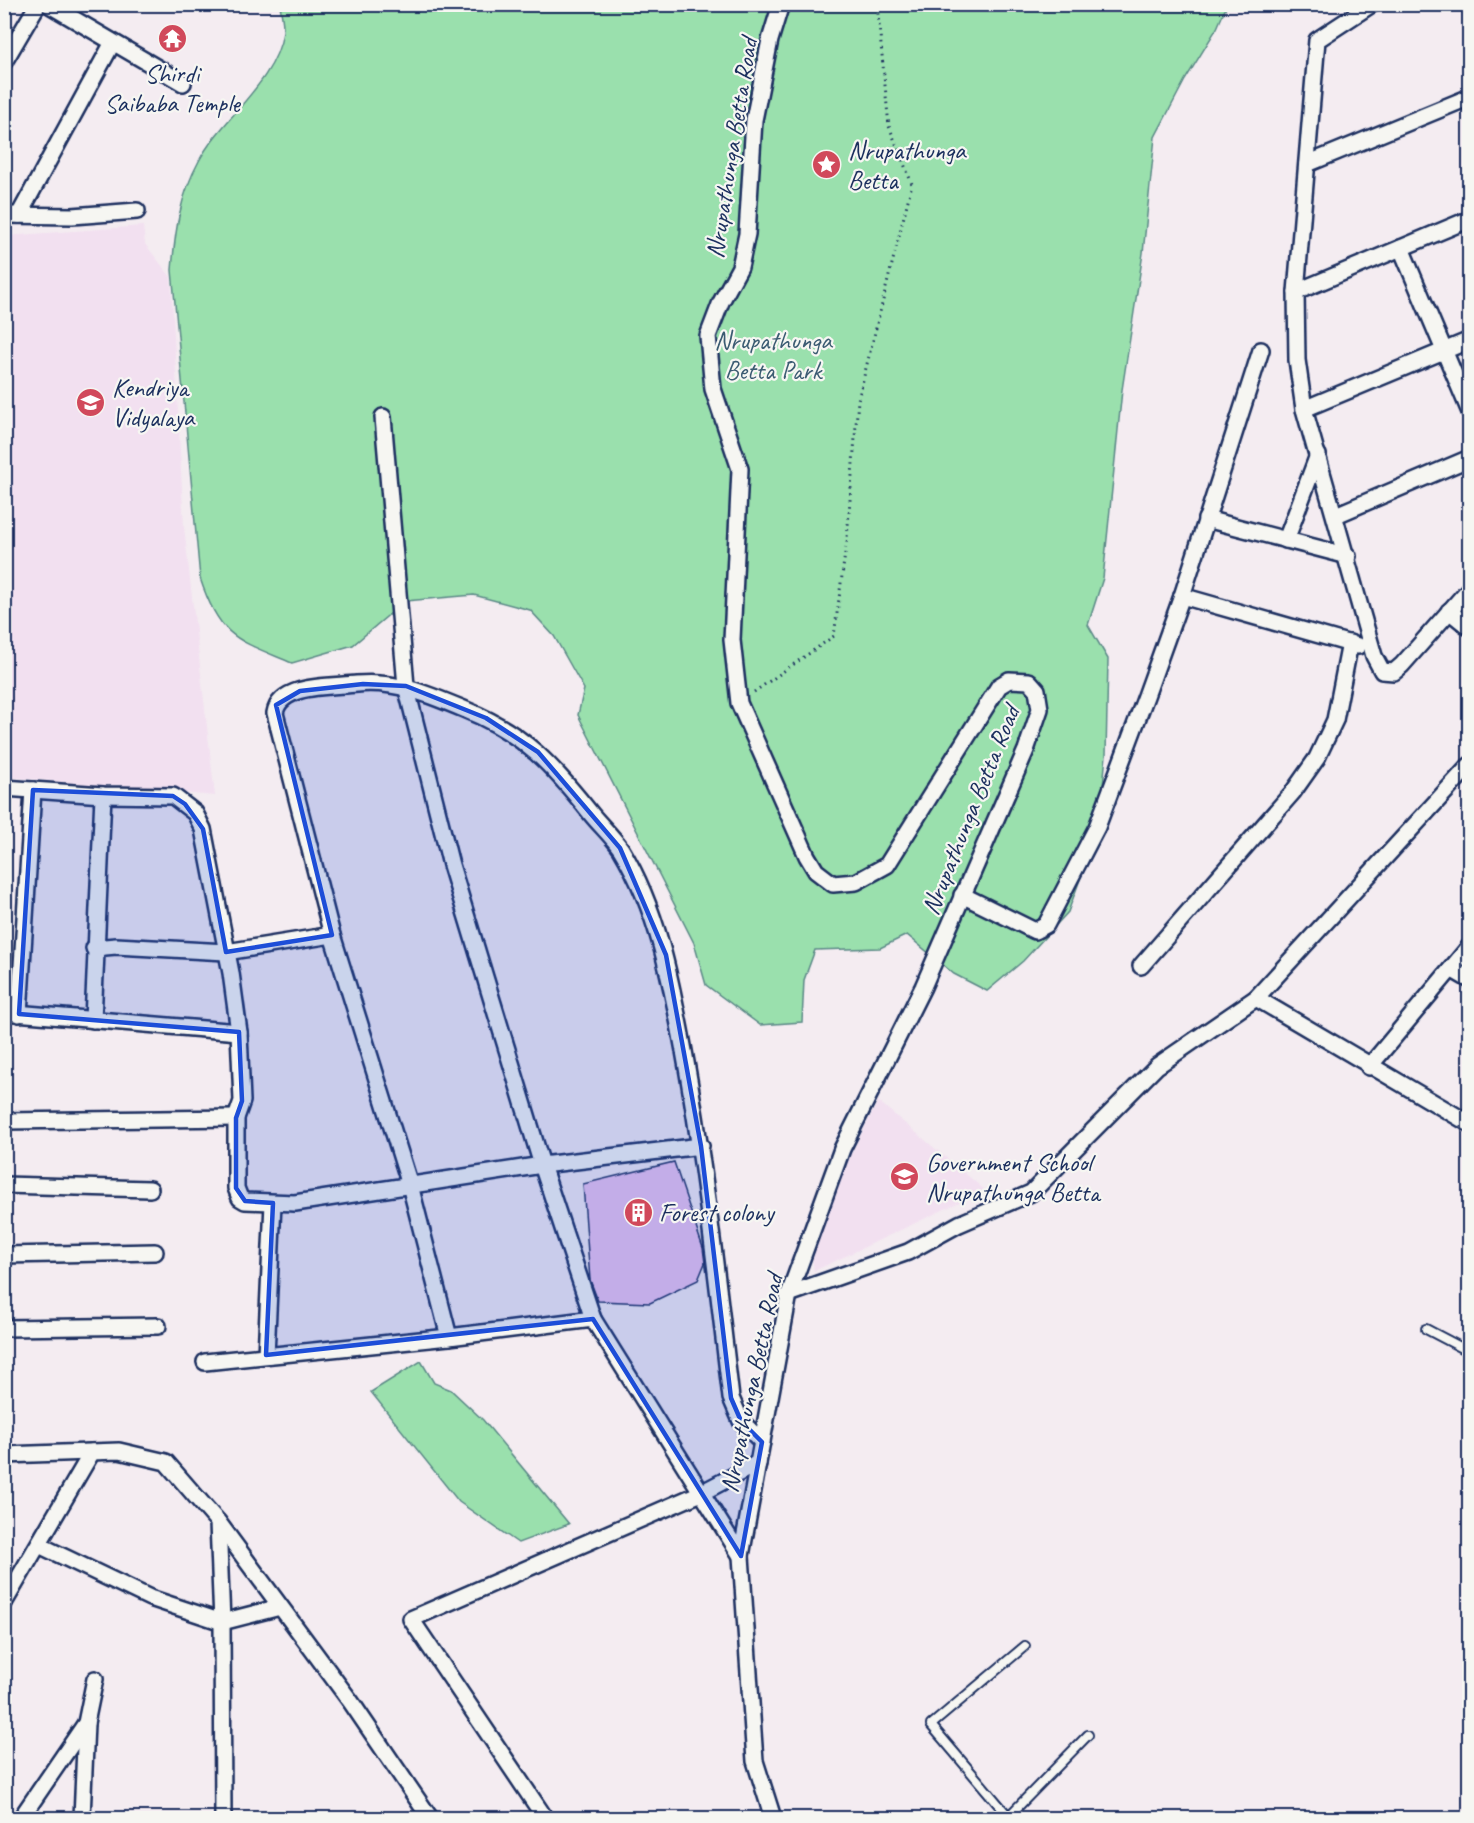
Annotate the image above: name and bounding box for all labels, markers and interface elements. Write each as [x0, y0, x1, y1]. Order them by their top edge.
temple icon: Shirdi Saibaba Temple [156, 23, 188, 55]
street label: Nrupathunga Betta Road [698, 32, 766, 261]
place label: Shirdi Saibaba Temple [104, 57, 241, 120]
place label: Nrupathunga Betta [848, 134, 967, 197]
place icon: Nrupathunga Betta [811, 149, 843, 181]
park label: Nrupathunga Betta Park [714, 324, 833, 387]
place label: Kendriya Vidyalaya [112, 371, 196, 434]
school or university icon: Kendriya Vidyalaya [75, 386, 107, 418]
street label: Nrupathunga Betta Road [913, 697, 1029, 920]
place label: Government School Nrupathunga Betta [926, 1146, 1102, 1209]
school or university icon: Government School Nrupathunga Betta [889, 1161, 921, 1193]
building icon: Forest colony [622, 1196, 654, 1228]
place label: Forest colony [659, 1196, 776, 1229]
street label: Nrupathunga Betta Road [712, 1267, 792, 1495]

